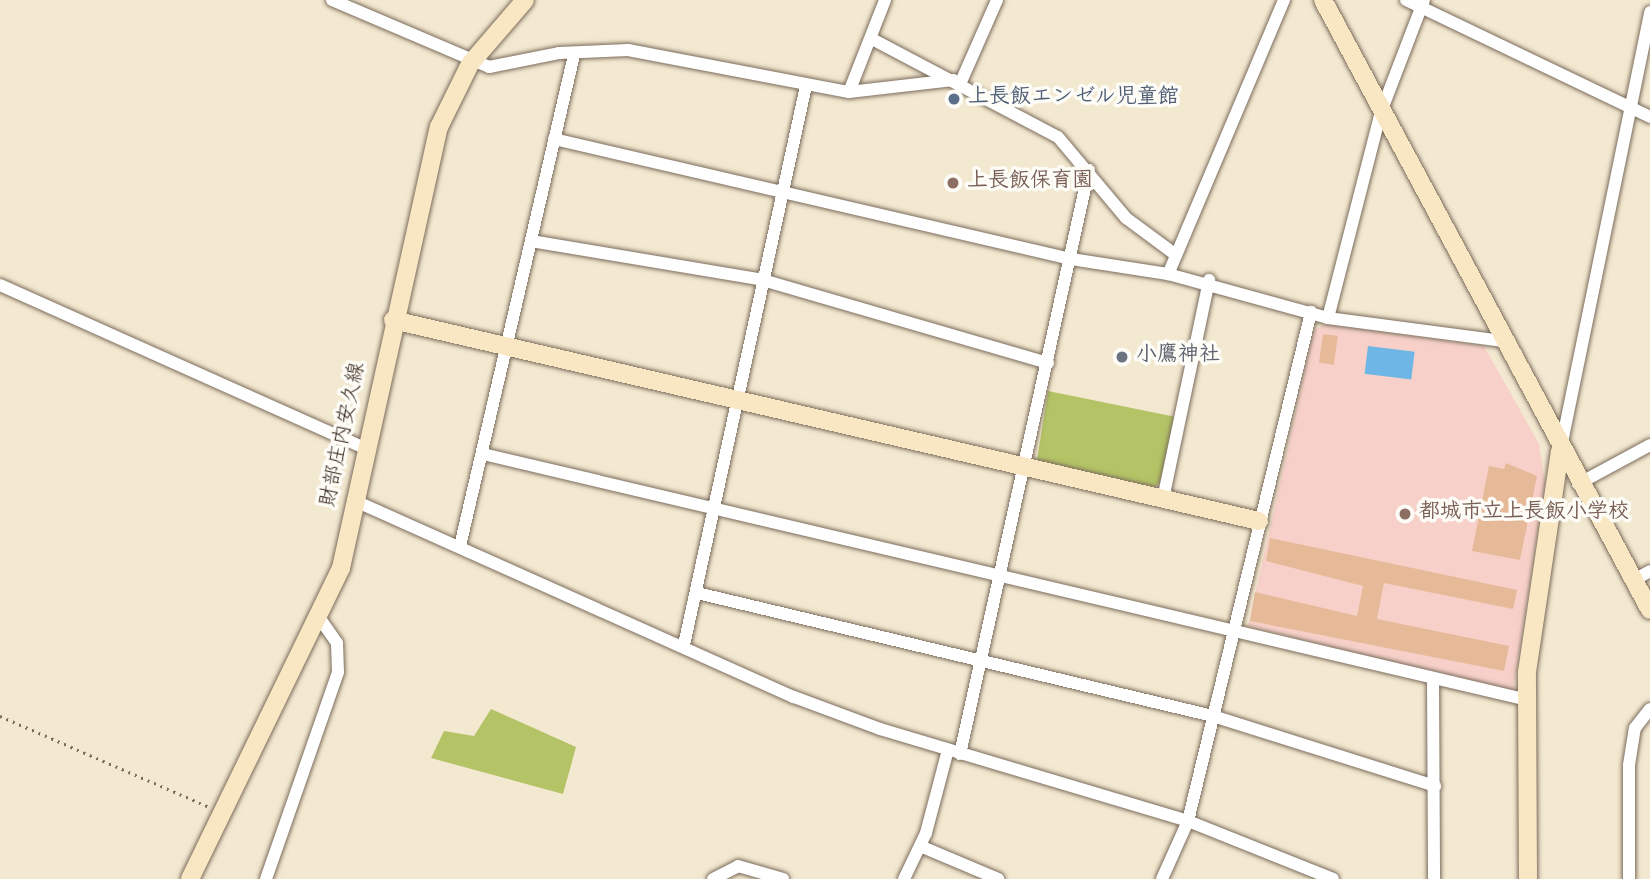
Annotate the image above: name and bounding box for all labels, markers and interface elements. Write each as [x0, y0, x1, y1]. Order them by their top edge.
place label: 上長飯エンゼル児童館 [968, 86, 1178, 112]
marker: 上長飯エンゼル児童館 [946, 91, 962, 107]
place label: 上長飯保育園 [967, 170, 1093, 196]
marker: 上長飯保育園 [945, 175, 961, 191]
place label: 小鷹神社 [1136, 344, 1220, 370]
marker: 小鷹神社 [1114, 349, 1130, 365]
street label: 財部庄内安久線 [317, 360, 373, 510]
place label: 都城市立上長飯小学校 [1419, 501, 1629, 527]
marker: 都城市立上長飯小学校 [1397, 506, 1413, 522]

